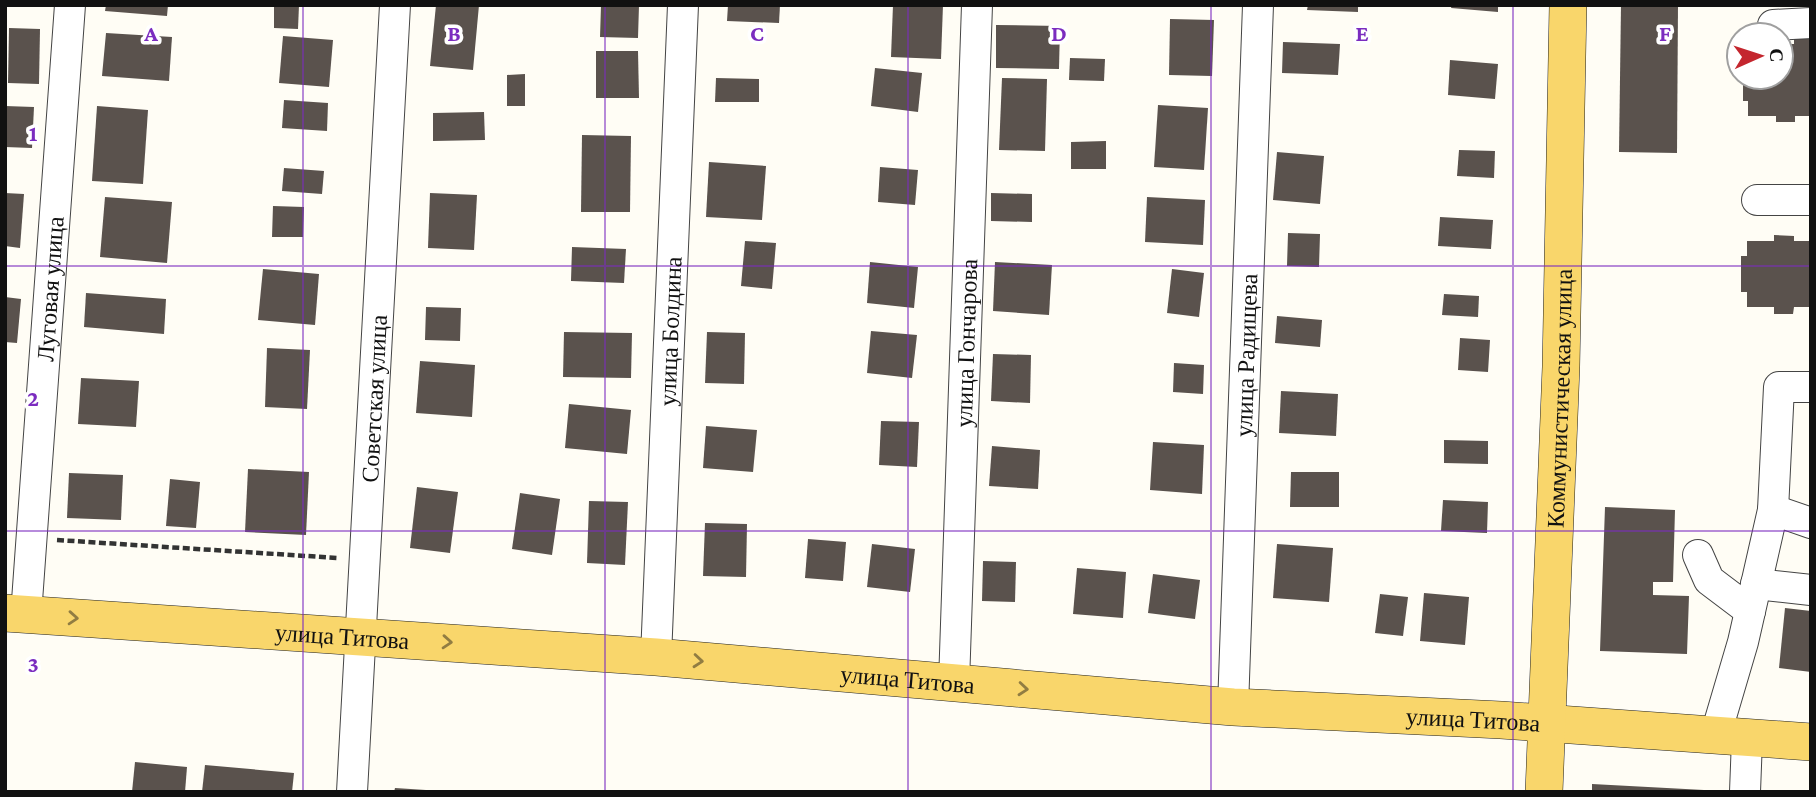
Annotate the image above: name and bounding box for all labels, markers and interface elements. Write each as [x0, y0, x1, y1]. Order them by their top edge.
text: A [143, 20, 158, 46]
text: B [447, 20, 461, 46]
text: C [750, 20, 764, 46]
text: D [1051, 20, 1067, 46]
text: E [1355, 20, 1369, 46]
text: F [1659, 20, 1671, 46]
north arrow [1725, 21, 1795, 91]
text: С [1766, 48, 1787, 63]
text: 1 [29, 120, 38, 146]
street label: Луговая улица [31, 215, 68, 362]
street label: улица Болдина [653, 256, 686, 407]
street label: улица Гончарова [949, 258, 982, 428]
street label: Коммунистическая улица [1541, 268, 1576, 528]
street label: улица Радищева [1229, 273, 1262, 437]
street label: Советская улица [355, 314, 392, 483]
text: 2 [27, 385, 39, 411]
one-way arrow [68, 610, 79, 625]
street label: улица Титова [274, 618, 411, 654]
one-way arrow [442, 635, 453, 650]
text: 3 [27, 651, 39, 677]
one-way arrow [693, 653, 704, 668]
street label: улица Титова [839, 660, 976, 698]
one-way arrow [1017, 681, 1028, 696]
street label: улица Титова [1405, 702, 1542, 736]

